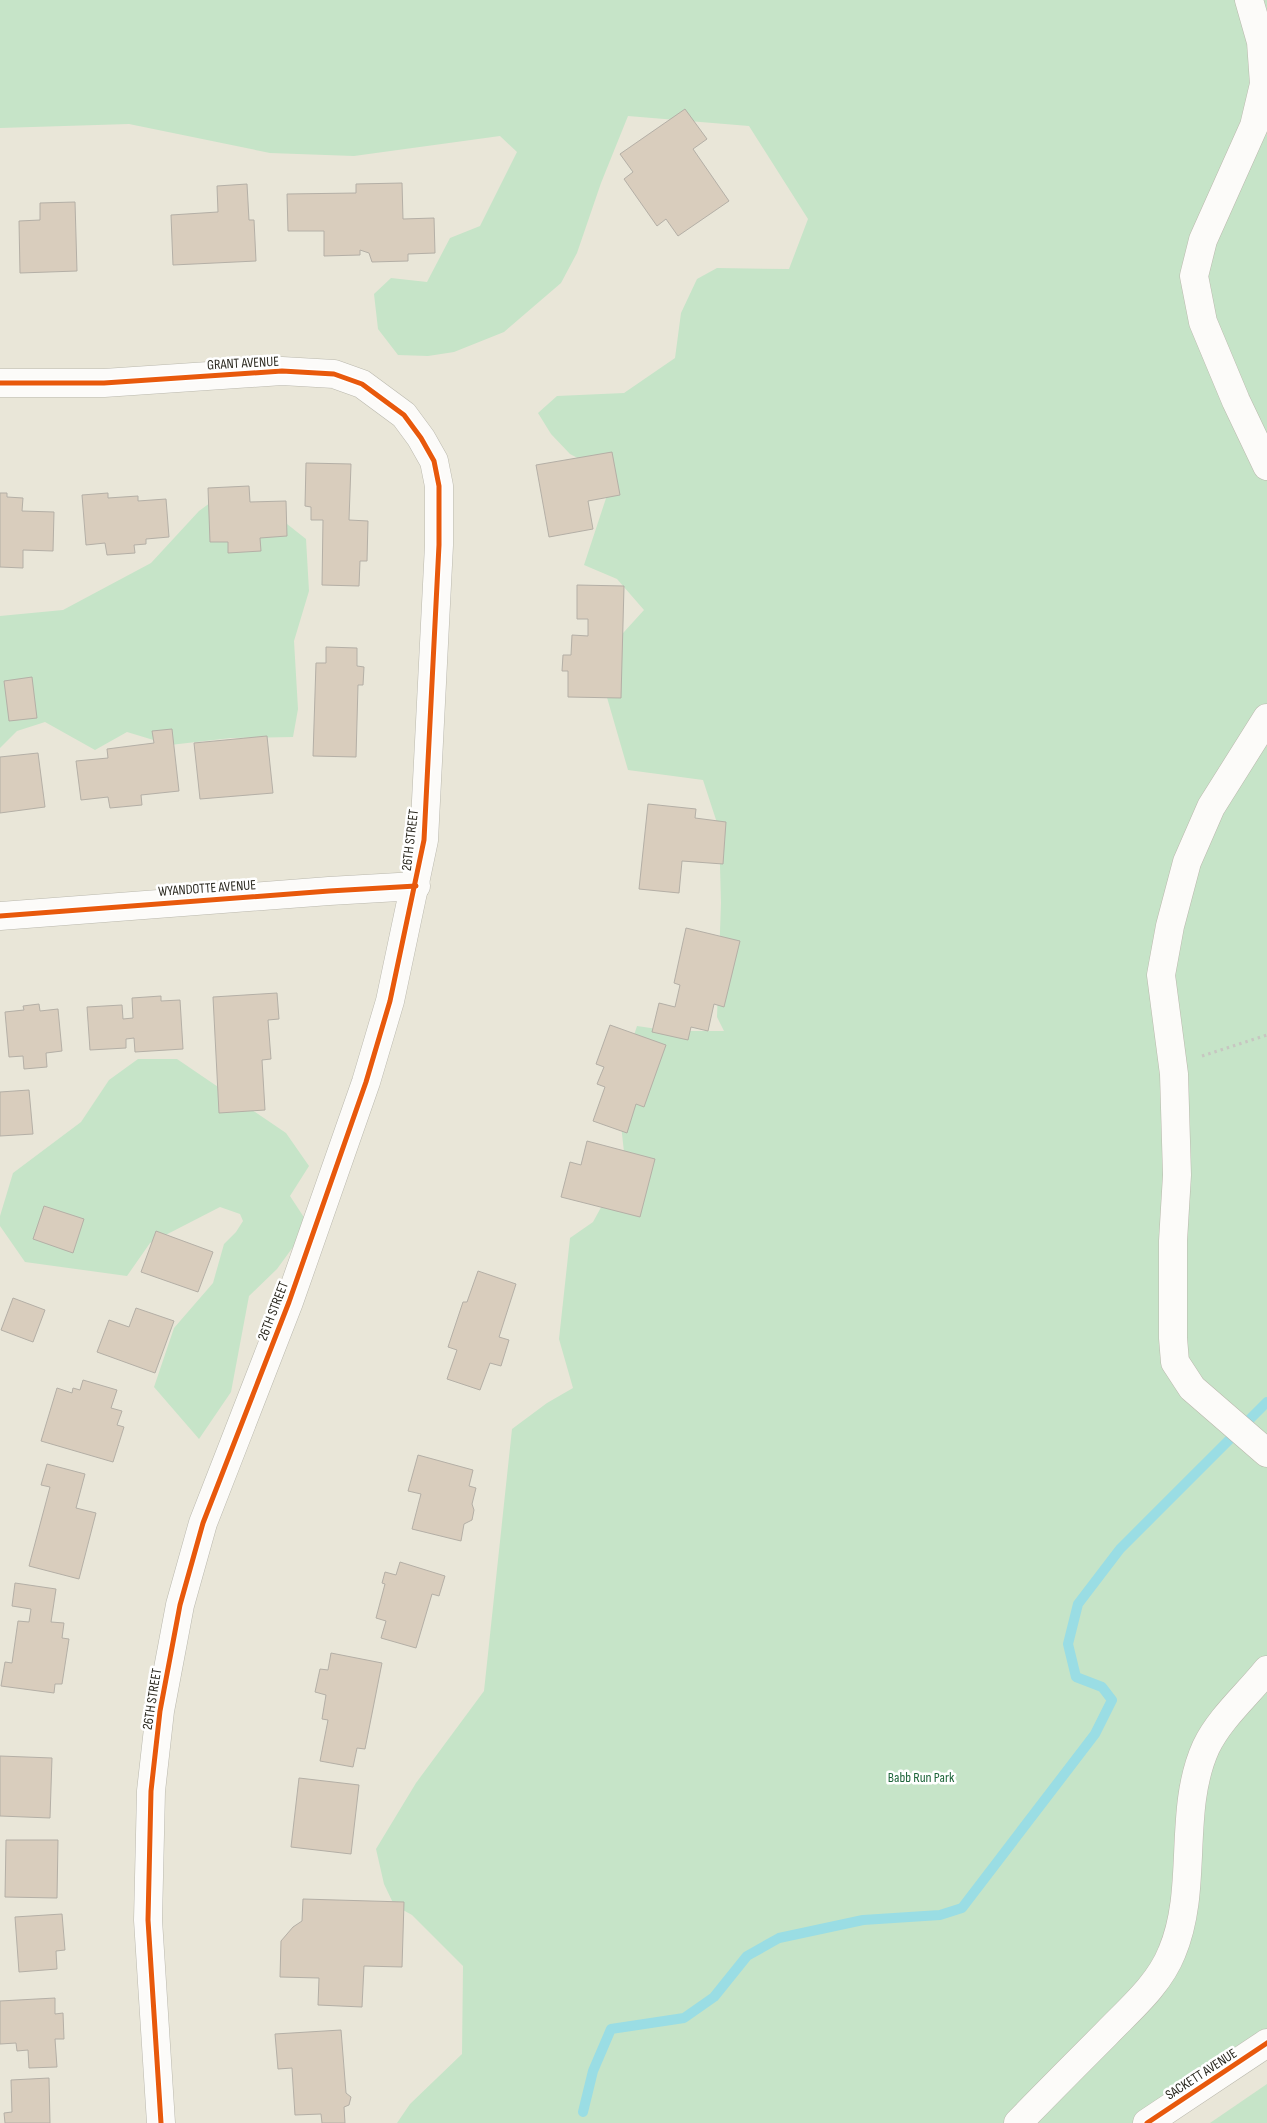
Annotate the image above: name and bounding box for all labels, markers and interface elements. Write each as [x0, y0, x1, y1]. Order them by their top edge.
street label: GRANT AVENUE [207, 353, 280, 373]
street label: 26TH STREET [398, 808, 422, 872]
street label: WYANDOTTE AVENUE [158, 876, 257, 900]
street label: 26TH STREET [254, 1279, 292, 1343]
street label: 26TH STREET [139, 1667, 165, 1731]
park label: Babb Run Park [888, 1769, 955, 1786]
street label: SACKETT AVENUE [1162, 2044, 1240, 2103]

